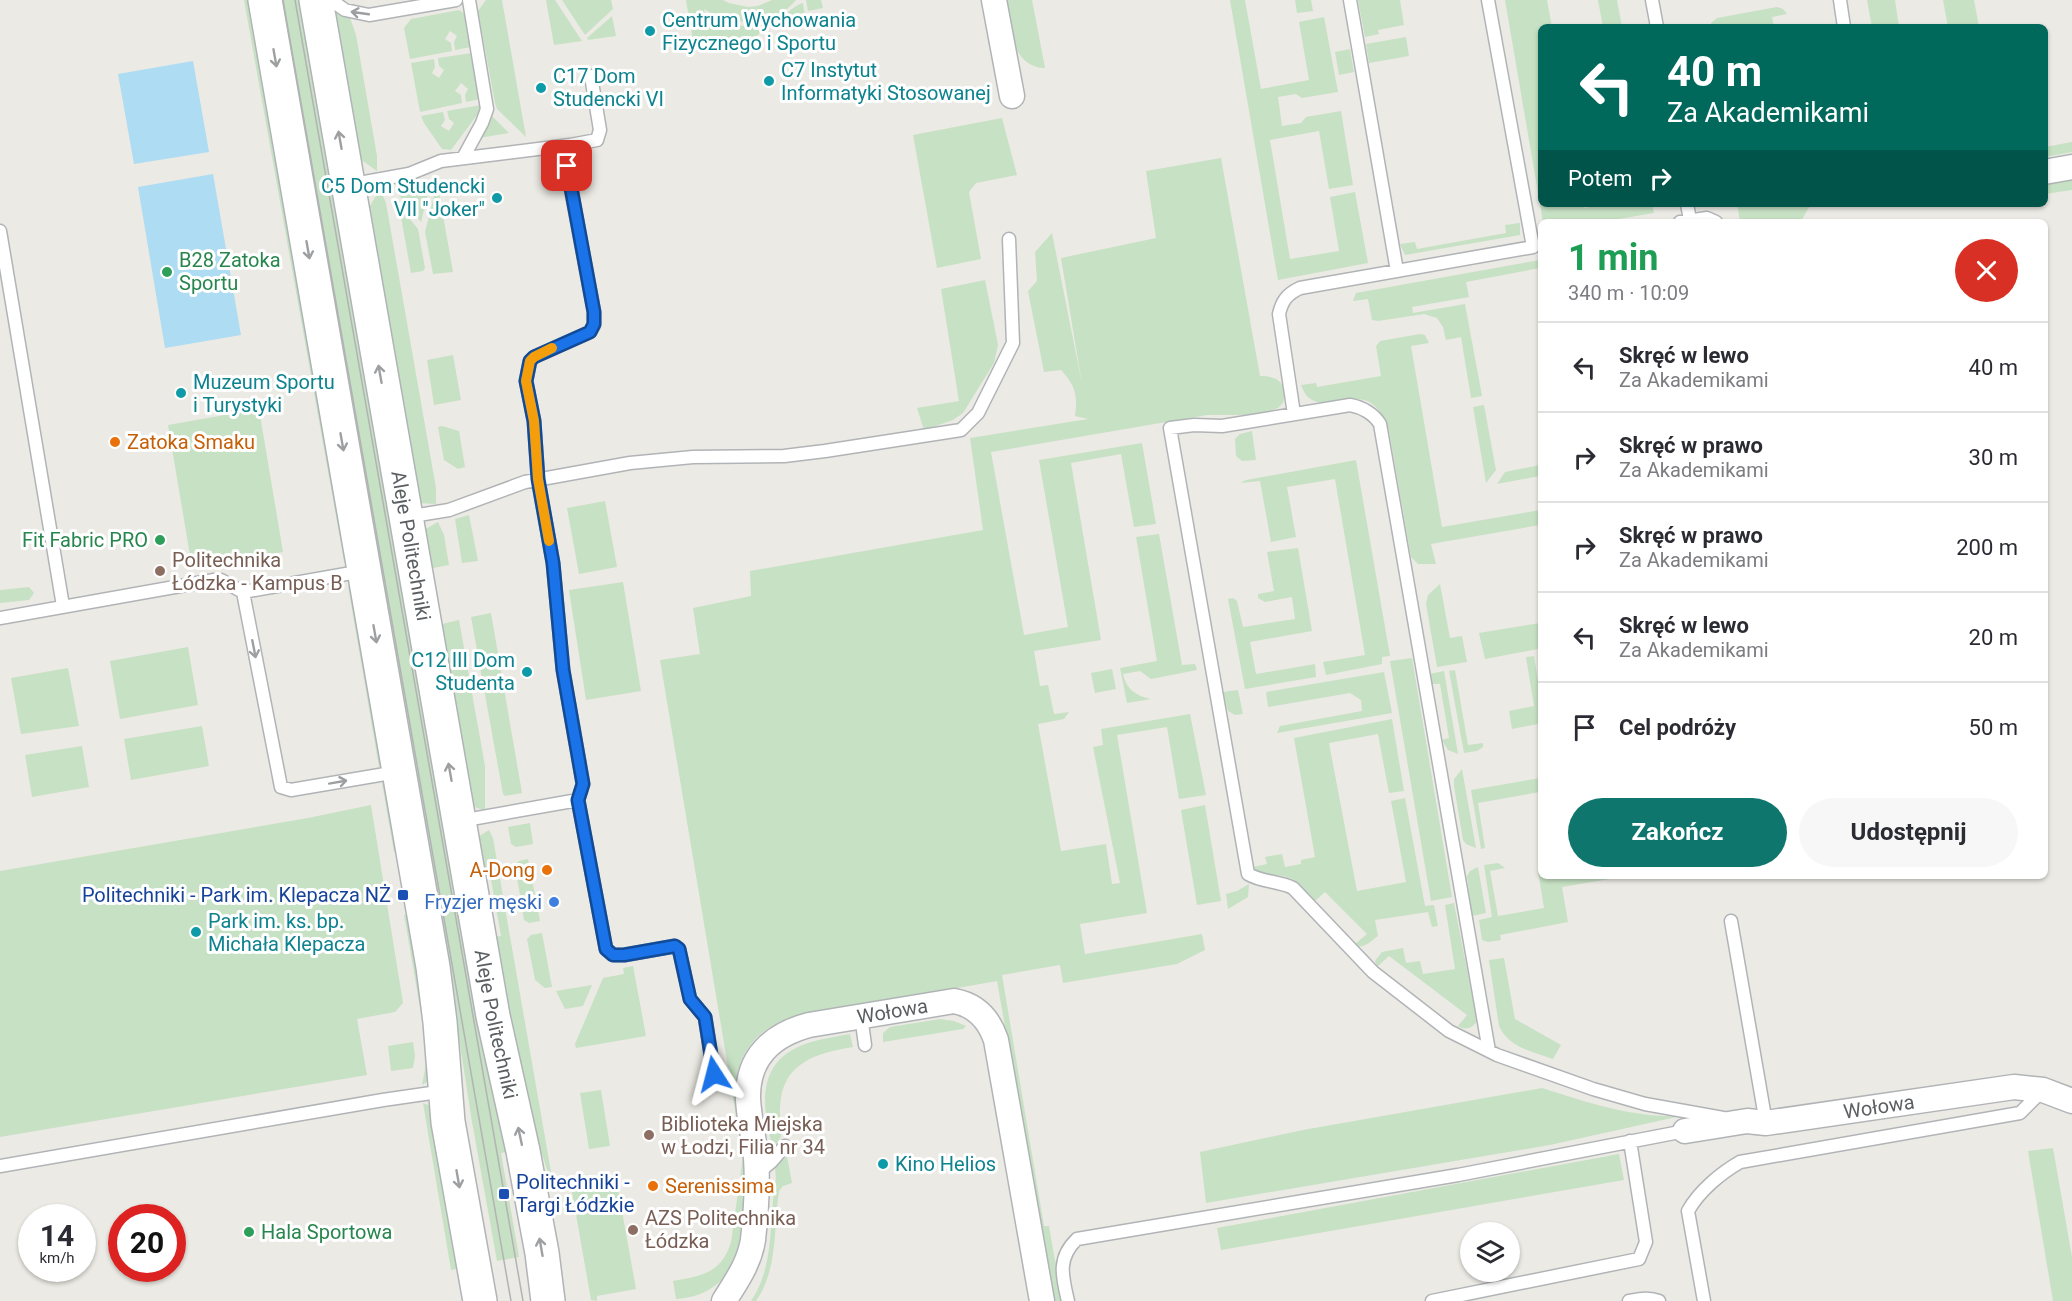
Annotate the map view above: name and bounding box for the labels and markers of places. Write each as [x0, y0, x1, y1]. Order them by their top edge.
place label: Centrum Wychowania Fizycznego i Sportu [662, 8, 856, 55]
marker: Centrum Wychowania Fizycznego i Sportu [643, 24, 657, 38]
place label: C7 Instytut Informatyki Stosowanej [781, 58, 991, 105]
place label: C17 Dom Studencki VI [553, 64, 664, 111]
marker: C7 Instytut Informatyki Stosowanej [762, 74, 776, 88]
marker: C17 Dom Studencki VI [534, 81, 548, 95]
pin [541, 140, 592, 191]
place label: C5 Dom Studencki VII "Joker" [321, 174, 485, 221]
marker: C5 Dom Studencki VII "Joker" [490, 191, 504, 205]
place label: B28 Zatoka Sportu [179, 248, 281, 295]
marker: B28 Zatoka Sportu [160, 265, 174, 279]
place label: Muzeum Sportu i Turystyki [193, 370, 335, 417]
marker: Muzeum Sportu i Turystyki [174, 386, 188, 400]
place label: Zatoka Smaku [127, 430, 255, 454]
marker: Zatoka Smaku [108, 435, 122, 449]
place label: Fit Fabric PRO [22, 528, 148, 552]
marker: Fit Fabric PRO [153, 533, 167, 547]
place label: Politechnika Łódzka - Kampus B [172, 548, 343, 595]
marker: Politechnika Łódzka - Kampus B [153, 564, 167, 578]
place label: C12 III Dom Studenta [411, 648, 515, 695]
marker: C12 III Dom Studenta [520, 665, 534, 679]
place label: A-Dong [470, 858, 535, 882]
marker: A-Dong [540, 863, 554, 877]
place label: Politechniki - Park im. Klepacza NŻ [82, 883, 391, 907]
marker: Politechniki - Park im. Klepacza NŻ [396, 888, 410, 902]
place label: Fryzjer męski [424, 890, 542, 914]
marker: Fryzjer męski [547, 895, 561, 909]
place label: Park im. ks. bp. Michała Klepacza [208, 909, 365, 956]
marker: Park im. ks. bp. Michała Klepacza [189, 925, 203, 939]
place label: Biblioteka Miejska w Łodzi, Filia nr 34 [661, 1112, 825, 1159]
marker: Biblioteka Miejska w Łodzi, Filia nr 34 [642, 1128, 656, 1142]
place label: Kino Helios [895, 1152, 996, 1176]
marker: Kino Helios [876, 1157, 890, 1171]
place label: Politechniki - Targi Łódzkie [516, 1170, 634, 1217]
place label: Serenissima [665, 1174, 775, 1198]
marker: Serenissima [646, 1179, 660, 1193]
marker: Politechniki - Targi Łódzkie [497, 1187, 511, 1201]
place label: AZS Politechnika Łódzka [645, 1206, 796, 1253]
place label: Hala Sportowa [261, 1220, 392, 1244]
marker: AZS Politechnika Łódzka [626, 1223, 640, 1237]
marker: Hala Sportowa [242, 1225, 256, 1239]

